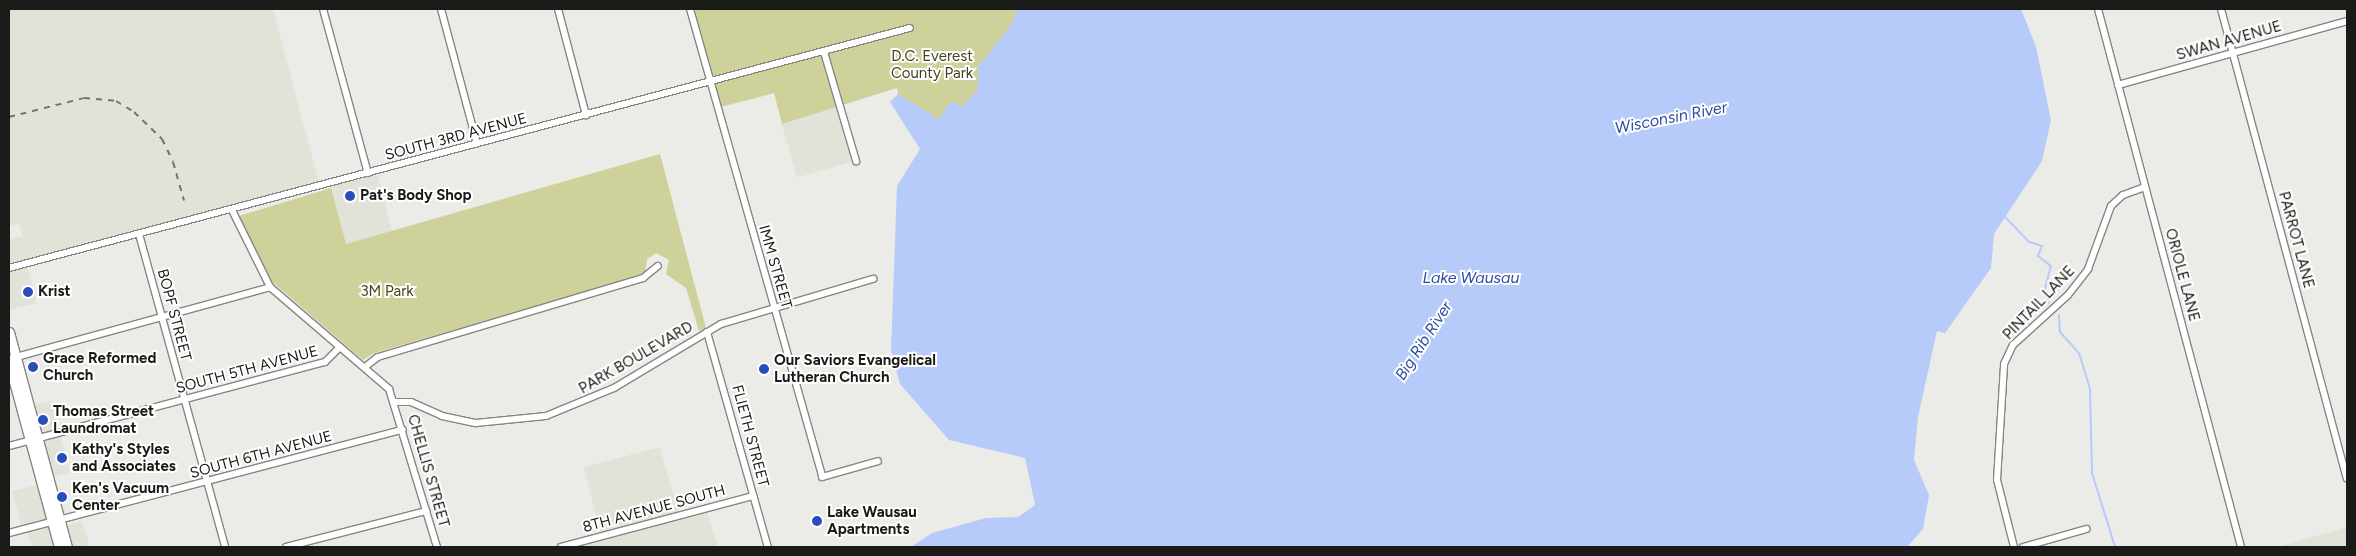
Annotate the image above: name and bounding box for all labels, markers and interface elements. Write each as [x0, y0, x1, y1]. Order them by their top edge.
street label: SWAN AVENUE [2174, 17, 2284, 65]
park label: D.C. Everest County Park [891, 47, 973, 82]
water label: Wisconsin River [1613, 98, 1729, 138]
street label: SOUTH 3RD AVENUE [383, 109, 529, 165]
place label: Pat's Body Shop [360, 187, 472, 205]
marker: Pat's Body Shop [344, 190, 356, 202]
street label: PARROT LANE [2274, 190, 2318, 290]
street label: IMM STREET [754, 223, 796, 311]
street label: ORIOLE LANE [2161, 227, 2203, 323]
street label: PINTAIL LANE [1999, 262, 2079, 344]
street label: BOPF STREET [153, 267, 195, 363]
water label: Lake Wausau [1423, 268, 1519, 288]
place label: Krist [38, 283, 71, 301]
park label: 3M Park [360, 283, 414, 301]
marker: Krist [22, 286, 34, 298]
water label: Big Rib River [1391, 298, 1457, 384]
street label: PARK BOULEVARD [576, 318, 696, 398]
street label: SOUTH 5TH AVENUE [174, 342, 320, 398]
place label: Grace Reformed Church [43, 349, 156, 384]
place label: Our Saviors Evangelical Lutheran Church [774, 351, 936, 386]
marker: Grace Reformed Church [27, 361, 39, 373]
marker: Our Saviors Evangelical Lutheran Church [758, 363, 770, 375]
street label: FLIETH STREET [728, 383, 772, 489]
place label: Thomas Street Laundromat [53, 402, 154, 437]
street label: CHELLIS STREET [403, 413, 453, 529]
marker: Thomas Street Laundromat [37, 414, 49, 426]
street label: SOUTH 6TH AVENUE [188, 427, 334, 483]
place label: Kathy's Styles and Associates [72, 440, 176, 475]
marker: Kathy's Styles and Associates [56, 452, 68, 464]
place label: Ken's Vacuum Center [72, 479, 169, 514]
street label: 8TH AVENUE SOUTH [581, 481, 727, 537]
marker: Ken's Vacuum Center [56, 491, 68, 503]
place label: Lake Wausau Apartments [827, 503, 917, 538]
marker: Lake Wausau Apartments [811, 515, 823, 527]

